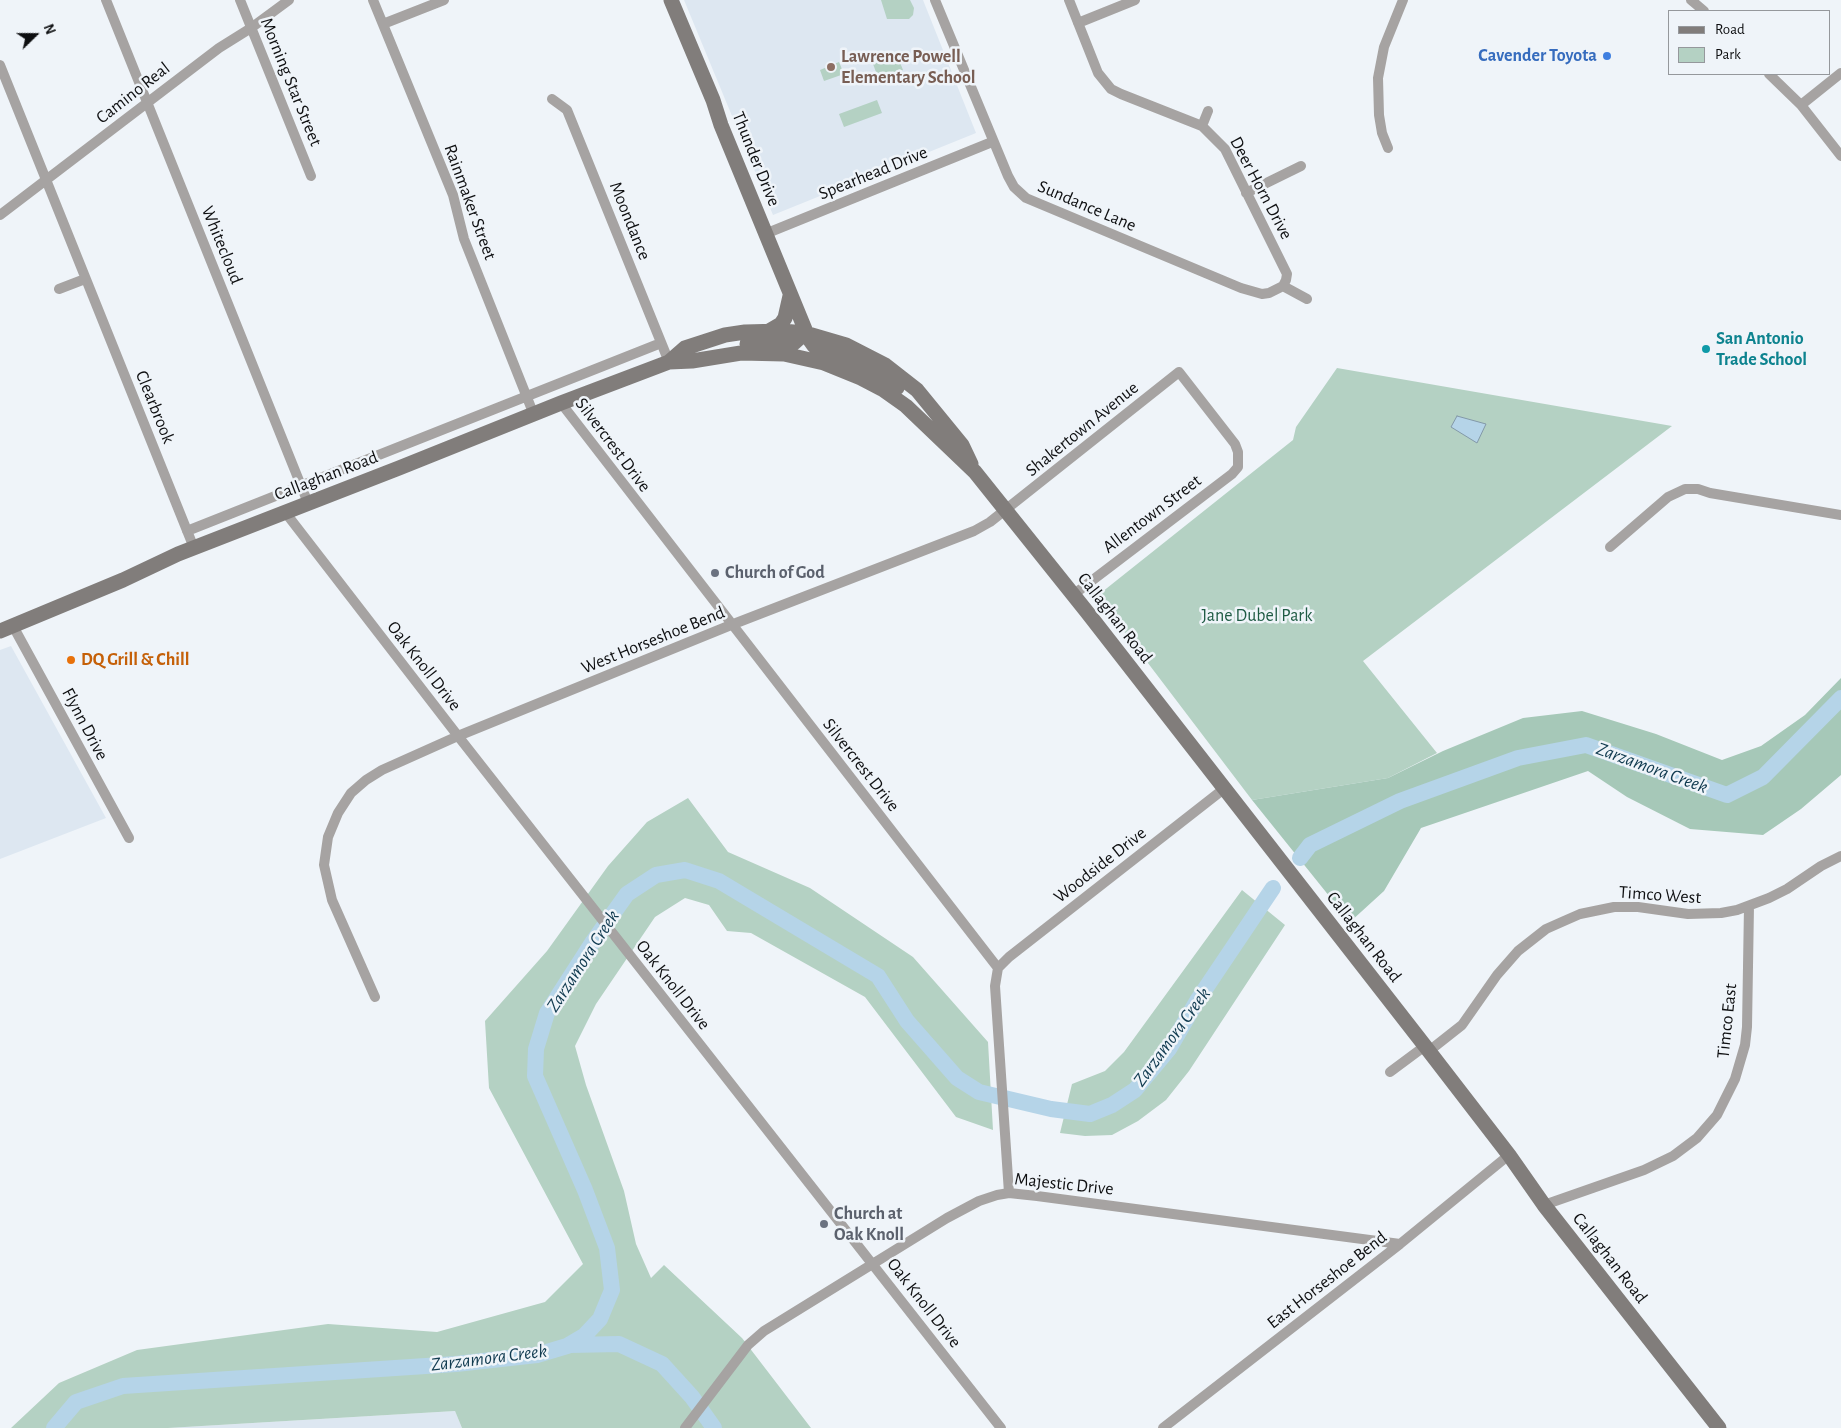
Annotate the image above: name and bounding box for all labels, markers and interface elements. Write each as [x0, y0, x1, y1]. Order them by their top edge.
north arrow [10, 10, 60, 60]
legend [1668, 10, 1831, 75]
street label: Morning Star Street [255, 15, 327, 149]
text: N [41, 22, 57, 37]
text: Road [1715, 22, 1745, 37]
place label: Cavender Toyota [1478, 45, 1597, 67]
place label: Lawrence Powell Elementary School [841, 46, 976, 88]
text: Park [1715, 47, 1741, 62]
marker: Cavender Toyota [1601, 50, 1613, 62]
street label: Camino Real [92, 57, 174, 129]
marker: Lawrence Powell Elementary School [825, 61, 837, 73]
street label: Thunder Drive [727, 109, 785, 209]
street label: Deer Horn Drive [1225, 133, 1297, 243]
street label: Rainmaker Street [439, 141, 501, 263]
street label: Spearhead Drive [815, 141, 931, 205]
street label: Sundance Lane [1034, 176, 1140, 236]
street label: Moondance [605, 179, 655, 263]
street label: Whitecloud [197, 203, 247, 287]
place label: San Antonio Trade School [1716, 328, 1807, 370]
marker: San Antonio Trade School [1700, 343, 1712, 355]
street label: Clearbrook [131, 367, 179, 447]
street label: Shakertown Avenue [1021, 377, 1143, 481]
street label: Silvercrest Drive [571, 394, 655, 496]
street label: Callaghan Road [271, 446, 381, 506]
street label: Allentown Street [1098, 470, 1206, 558]
place label: Church of God [725, 562, 825, 584]
marker: Church of God [709, 567, 721, 579]
street label: Callaghan Road [1073, 568, 1157, 668]
street label: West Horseshoe Bend [578, 601, 728, 679]
park label: Jane Dubel Park [1202, 605, 1312, 627]
street label: Oak Knoll Drive [382, 617, 466, 715]
place label: DQ Grill & Chill [81, 649, 189, 671]
marker: DQ Grill & Chill [65, 654, 77, 666]
street label: Flynn Drive [57, 684, 113, 764]
street label: Silvercrest Drive [818, 714, 904, 816]
water label: Zarzamora Creek [1593, 737, 1711, 799]
street label: Woodside Drive [1049, 822, 1151, 908]
street label: Timco West [1618, 881, 1702, 909]
street label: Callaghan Road [1322, 887, 1406, 987]
water label: Zarzamora Creek [542, 906, 624, 1016]
street label: Oak Knoll Drive [631, 936, 715, 1034]
street label: Timco East [1712, 982, 1742, 1060]
water label: Zarzamora Creek [1128, 983, 1216, 1091]
street label: Majestic Drive [1013, 1168, 1115, 1200]
place label: Church at Oak Knoll [834, 1203, 904, 1246]
street label: Callaghan Road [1568, 1208, 1652, 1308]
marker: Church at Oak Knoll [818, 1218, 830, 1230]
street label: East Horseshoe Bend [1263, 1227, 1391, 1333]
street label: Oak Knoll Drive [882, 1254, 966, 1352]
water label: Zarzamora Creek [430, 1340, 548, 1376]

